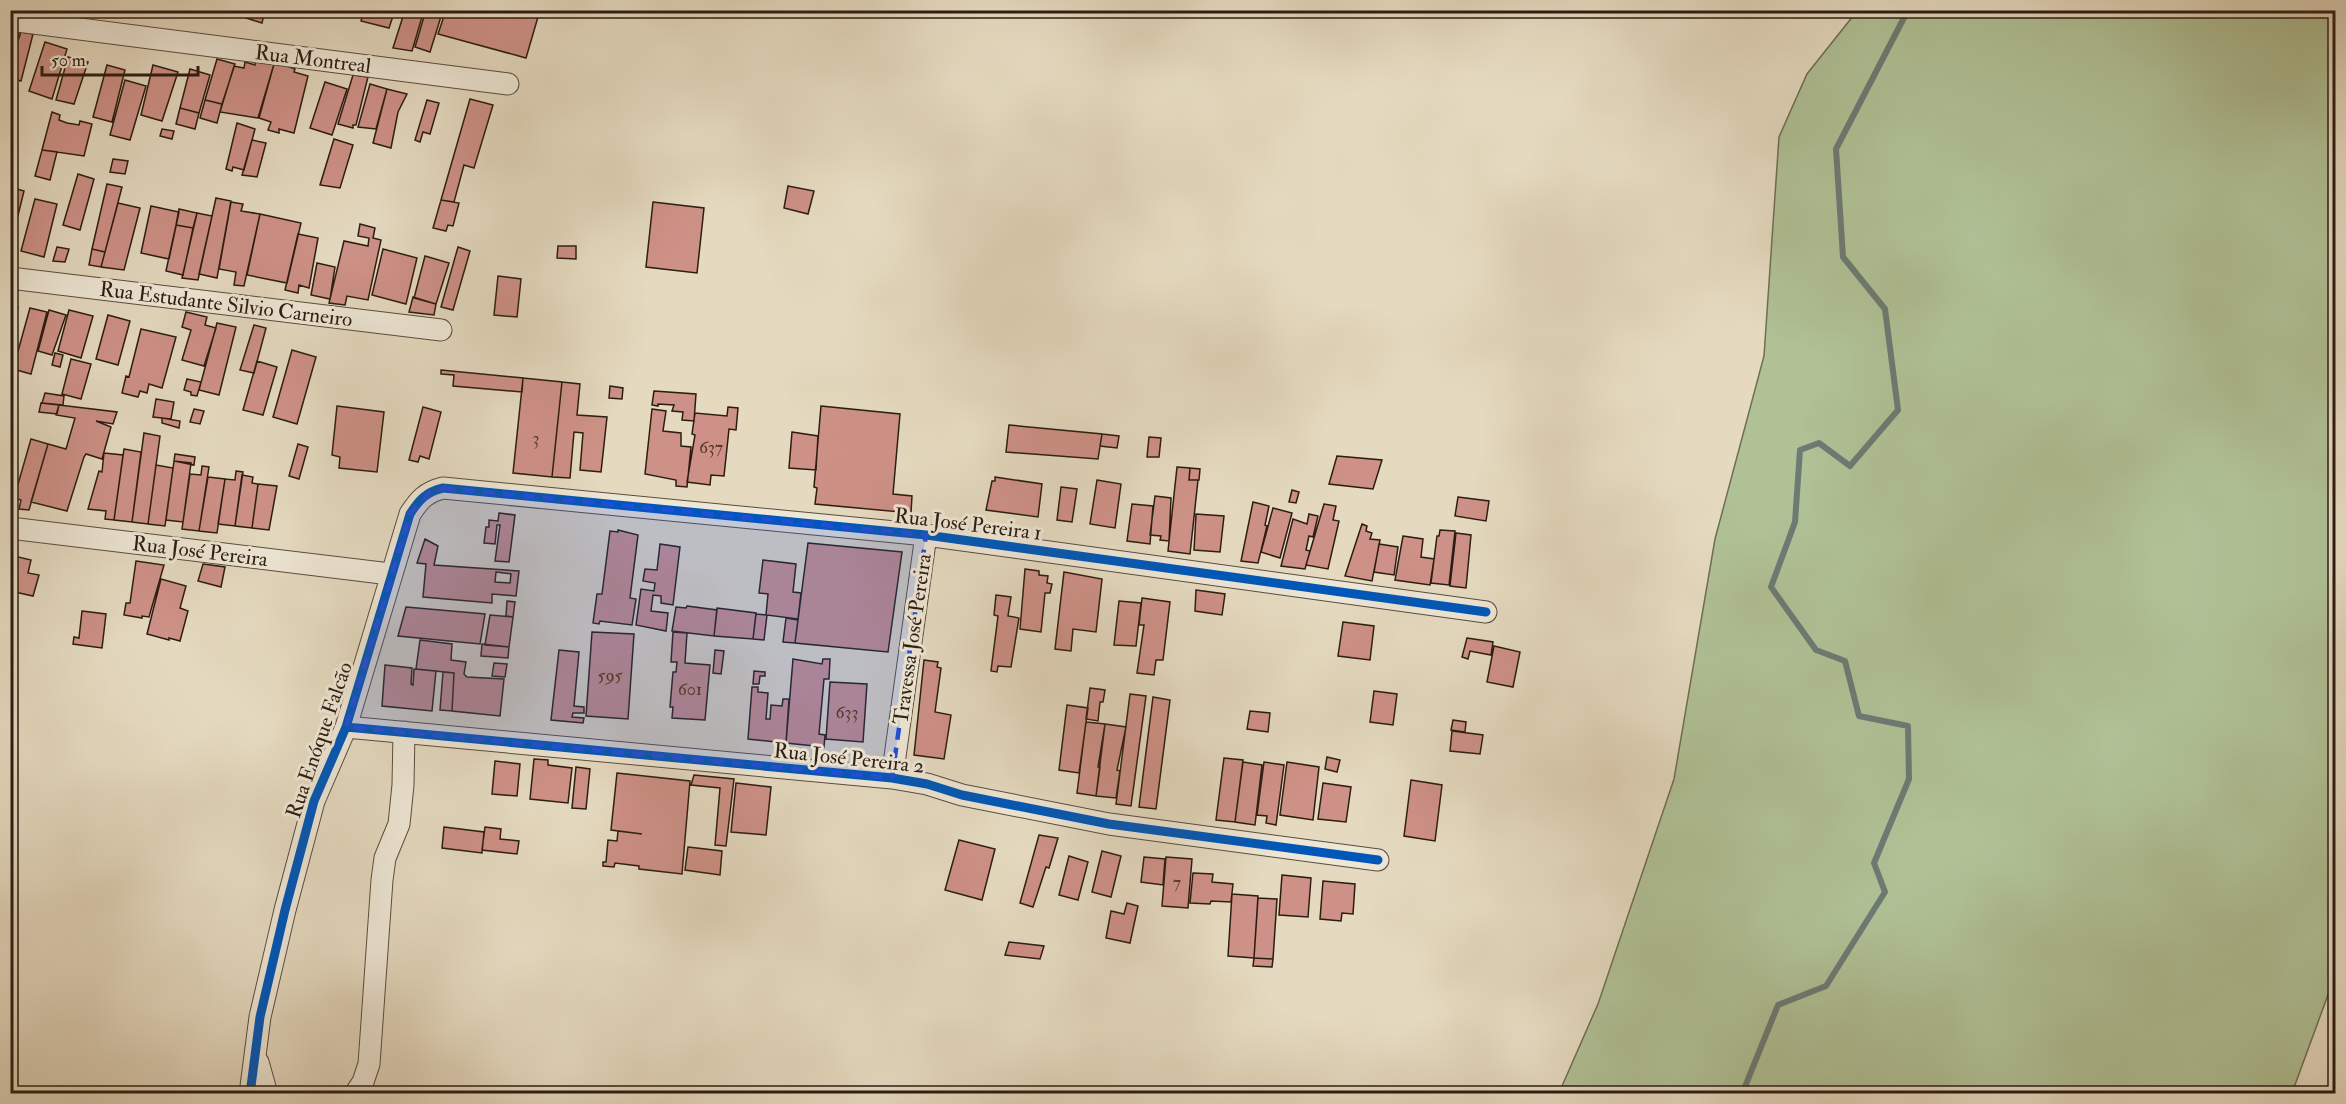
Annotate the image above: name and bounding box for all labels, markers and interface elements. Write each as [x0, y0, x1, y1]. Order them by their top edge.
scale bar [42, 39, 198, 77]
street label: Rua Montreal [253, 39, 373, 80]
text: 50 m [51, 49, 86, 72]
street label: Rua Estudante Silvio Carneiro [98, 276, 354, 333]
house number: 3 [533, 427, 539, 450]
house number: 637 [699, 436, 723, 459]
street label: Rua José Pereira 1 [893, 502, 1043, 547]
street label: Rua José Pereira [131, 530, 270, 573]
street label: Travessa José Pereira [887, 552, 938, 726]
street label: Rua Enóque Falcão [280, 658, 359, 822]
house number: 595 [597, 664, 623, 687]
house number: 601 [678, 678, 702, 701]
house number: 633 [836, 701, 858, 724]
street label: Rua José Pereira 2 [772, 737, 926, 780]
house number: 7 [1173, 871, 1181, 894]

